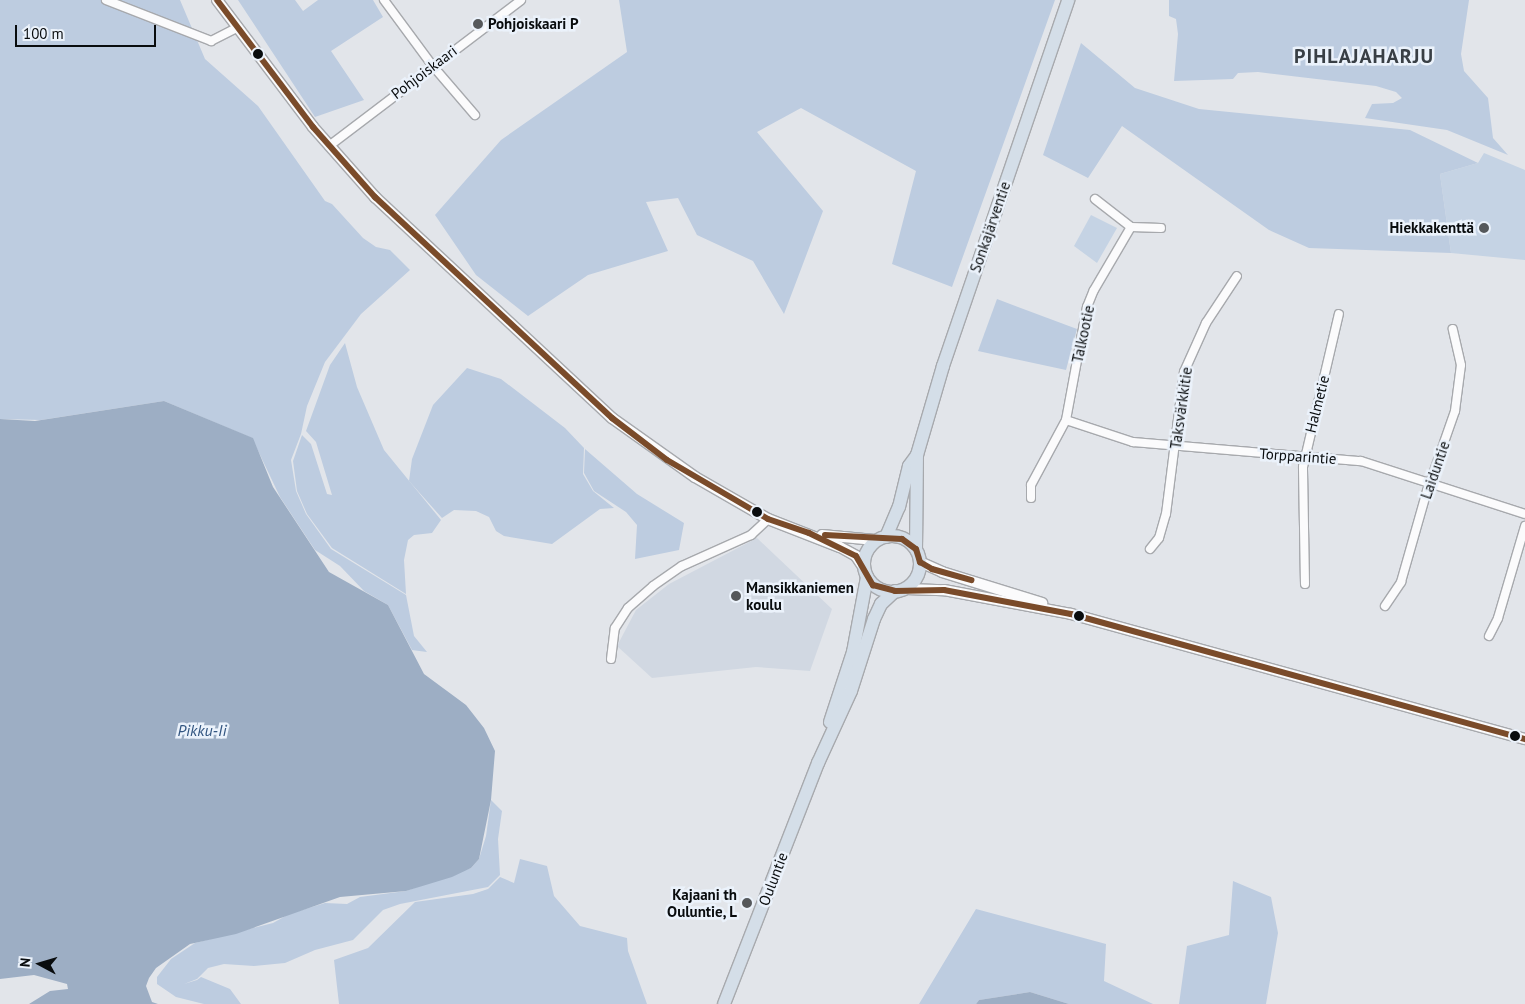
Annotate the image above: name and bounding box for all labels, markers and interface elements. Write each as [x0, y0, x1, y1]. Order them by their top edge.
scale bar [18, 15, 159, 47]
place label: Pohjoiskaari P [488, 15, 579, 33]
marker: Pohjoiskaari P [472, 18, 484, 30]
text: 100 m [23, 24, 64, 43]
street label: Pohjoiskaari [388, 41, 460, 103]
district label: PIHLAJAHARJU [1293, 44, 1435, 68]
unlabelled marker [253, 49, 263, 59]
street label: Sonkajärventie [966, 179, 1014, 275]
place label: Hiekkakenttä [1390, 219, 1474, 237]
marker: Hiekkakenttä [1478, 222, 1490, 234]
street label: Talkootie [1068, 304, 1098, 364]
street label: Taksvärkkitie [1166, 366, 1196, 450]
street label: Halmetie [1301, 373, 1333, 435]
street label: Laiduntie [1417, 439, 1453, 501]
street label: Torpparintie [1259, 444, 1337, 468]
unlabelled marker [752, 507, 762, 517]
place label: Mansikkaniemen koulu [746, 578, 854, 613]
marker: Mansikkaniemen koulu [730, 590, 742, 602]
unlabelled marker [1074, 611, 1084, 621]
water label: Pikku-Ii [177, 720, 227, 740]
unlabelled marker [1510, 731, 1520, 741]
street label: Ouluntie [755, 850, 791, 908]
place label: Kajaani th Ouluntie, L [666, 885, 737, 920]
marker: Kajaani th Ouluntie, L [741, 897, 753, 909]
north arrow [15, 939, 65, 989]
text: N [16, 957, 35, 968]

